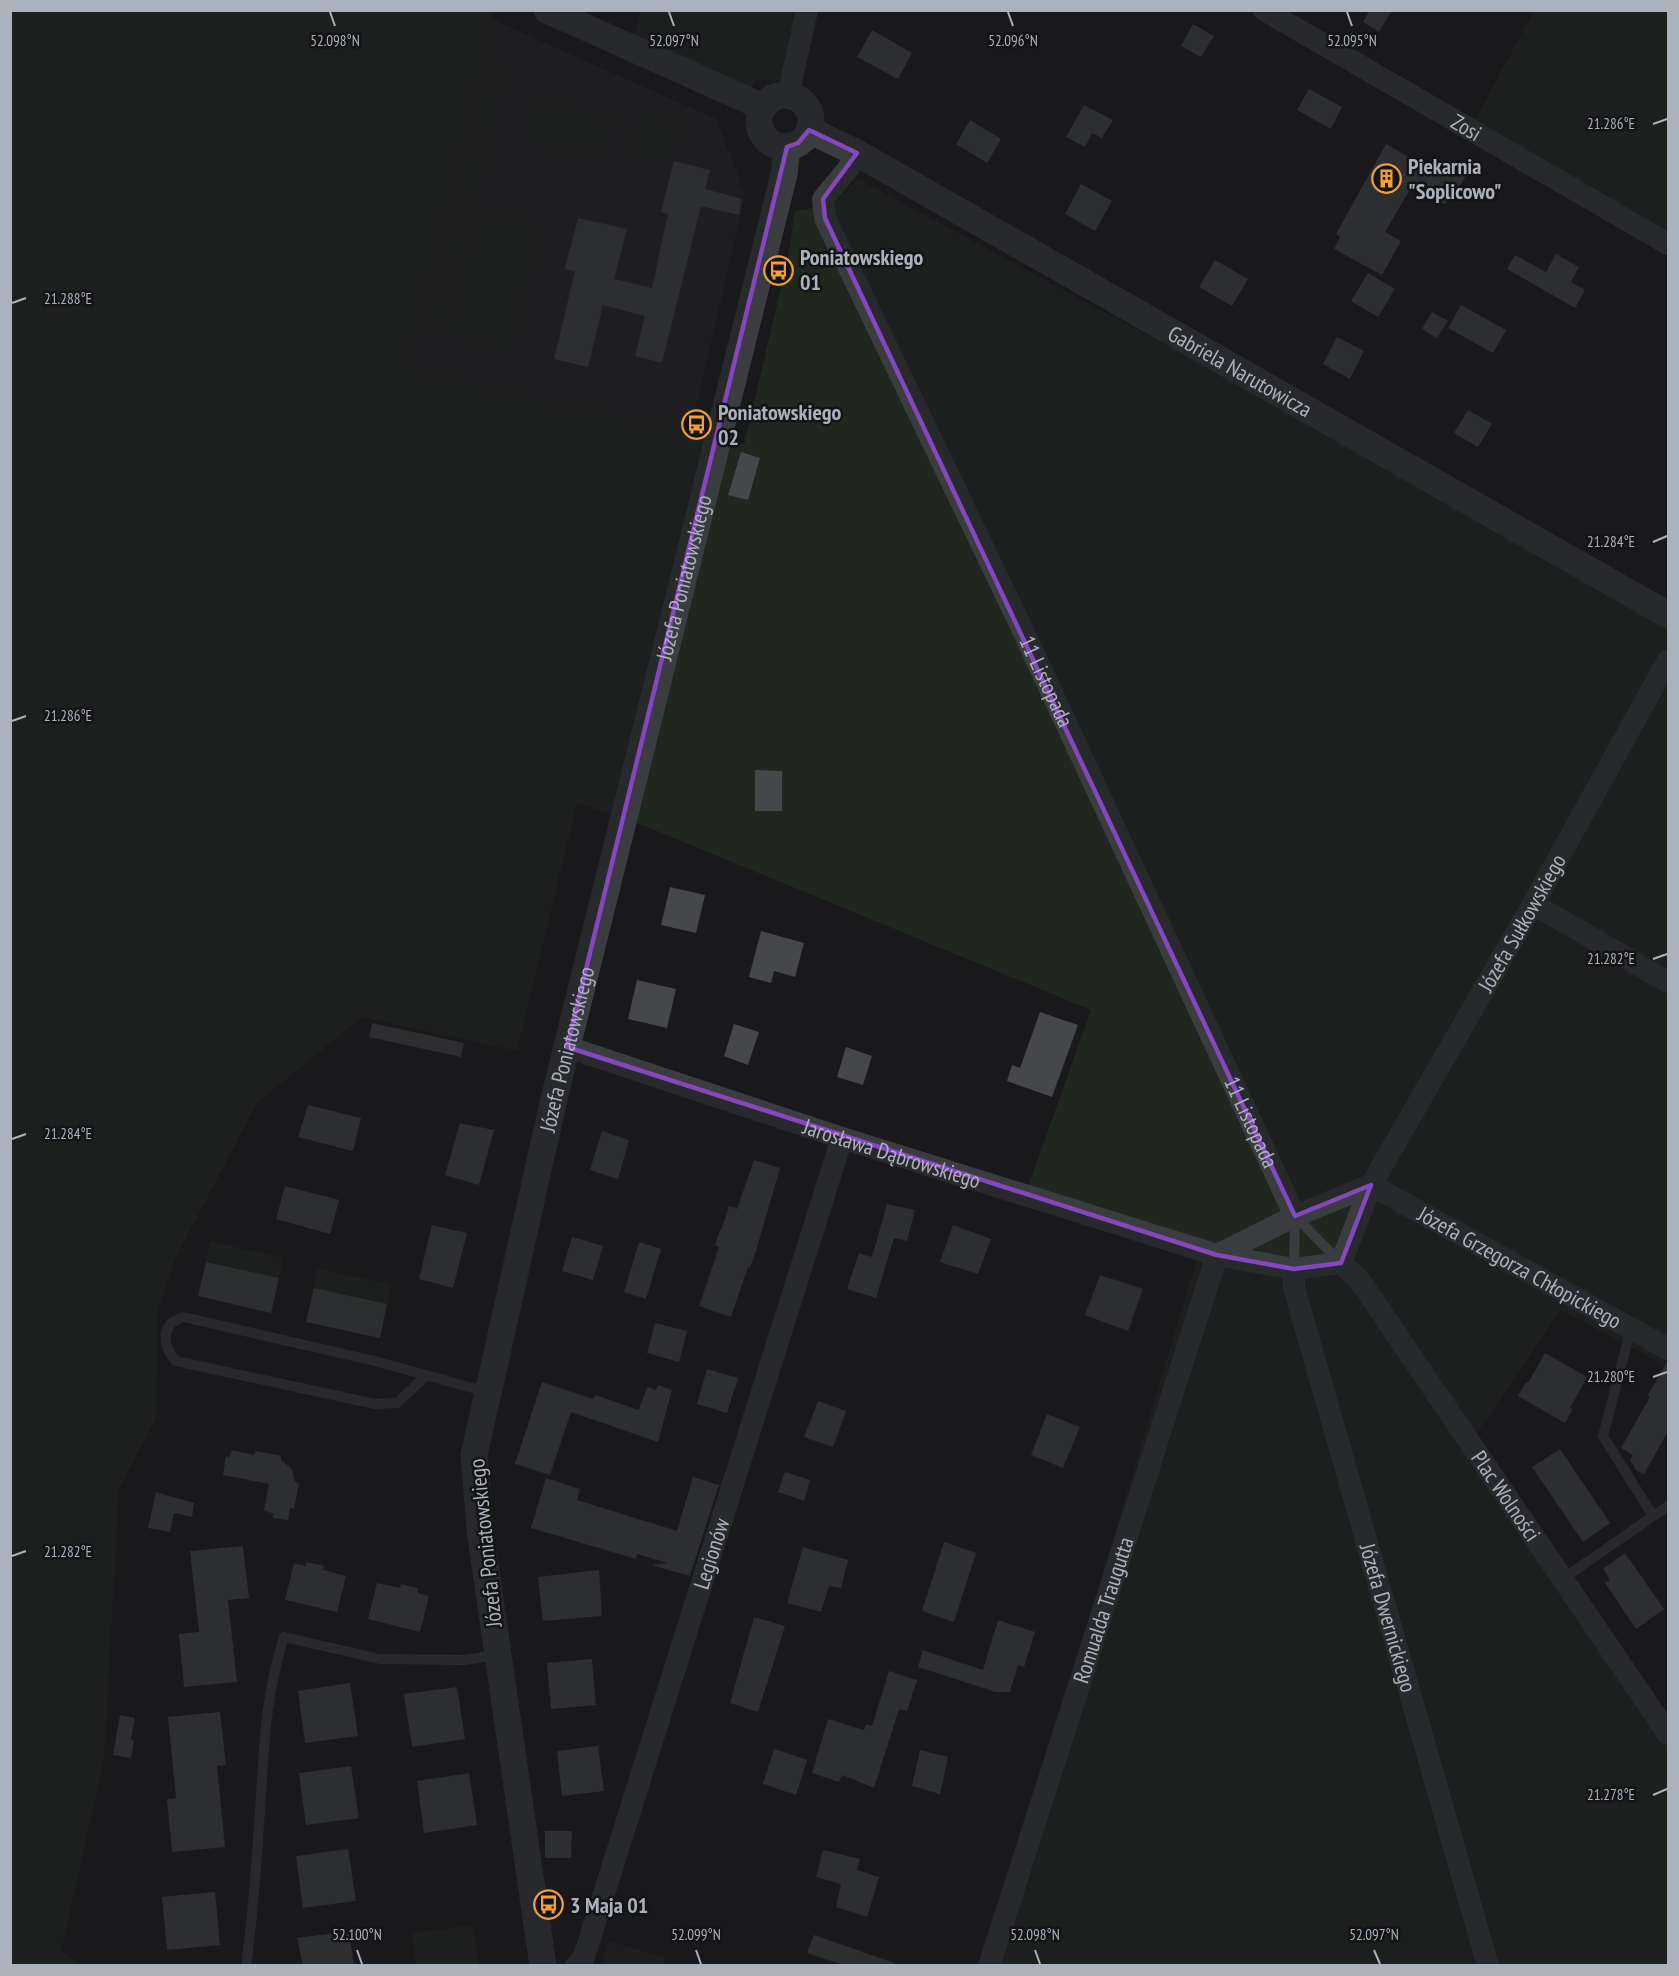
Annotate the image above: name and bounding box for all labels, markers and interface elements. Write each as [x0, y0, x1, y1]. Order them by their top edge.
text: 52.098°N [310, 31, 360, 50]
text: 52.097°N [649, 31, 699, 50]
text: 52.096°N [988, 31, 1038, 50]
text: 52.095°N [1327, 31, 1377, 50]
street label: Zosi [1446, 108, 1487, 147]
text: 21.286°E [1587, 114, 1635, 133]
place label: Piekarnia "Soplicowo" [1408, 152, 1501, 205]
building icon: Piekarnia "Soplicowo" [1371, 163, 1403, 195]
place label: Poniatowskiego 01 [800, 243, 924, 296]
bus stop icon: Poniatowskiego 01 [763, 254, 795, 286]
text: 21.288°E [44, 289, 92, 308]
street label: Gabriela Narutowicza [1163, 319, 1317, 423]
place label: Poniatowskiego 02 [718, 398, 842, 451]
bus stop icon: Poniatowskiego 02 [681, 409, 713, 441]
street label: Józefa Poniatowskiego [649, 492, 718, 664]
text: 21.284°E [1587, 532, 1635, 551]
street label: 11 Listopada [1013, 631, 1080, 732]
text: 21.286°E [44, 706, 92, 725]
street label: Józefa Sułkowskiego [1471, 849, 1572, 998]
text: 21.282°E [1587, 949, 1635, 968]
street label: Józefa Poniatowskiego [533, 964, 600, 1136]
street label: 11 Listopada [1218, 1072, 1285, 1172]
street label: Jarosława Dąbrowskiego [799, 1112, 984, 1194]
text: 21.284°E [44, 1124, 92, 1143]
street label: Józefa Grzegorza Chłopickiego [1412, 1199, 1627, 1335]
text: 21.280°E [1587, 1367, 1635, 1386]
street label: Plac Wolności [1465, 1445, 1547, 1547]
street label: Józefa Poniatowskiego [462, 1457, 508, 1630]
street label: Legionów [687, 1515, 735, 1593]
street label: Romualda Traugutta [1067, 1533, 1140, 1686]
street label: Józefa Dwernickiego [1354, 1539, 1423, 1695]
text: 21.282°E [44, 1542, 92, 1561]
text: 21.278°E [1587, 1785, 1635, 1804]
bus stop icon: 3 Maja 01 [533, 1889, 565, 1921]
place label: 3 Maja 01 [570, 1891, 648, 1919]
text: 52.100°N [332, 1925, 382, 1944]
text: 52.099°N [671, 1925, 721, 1944]
text: 52.098°N [1010, 1925, 1060, 1944]
text: 52.097°N [1349, 1925, 1399, 1944]

